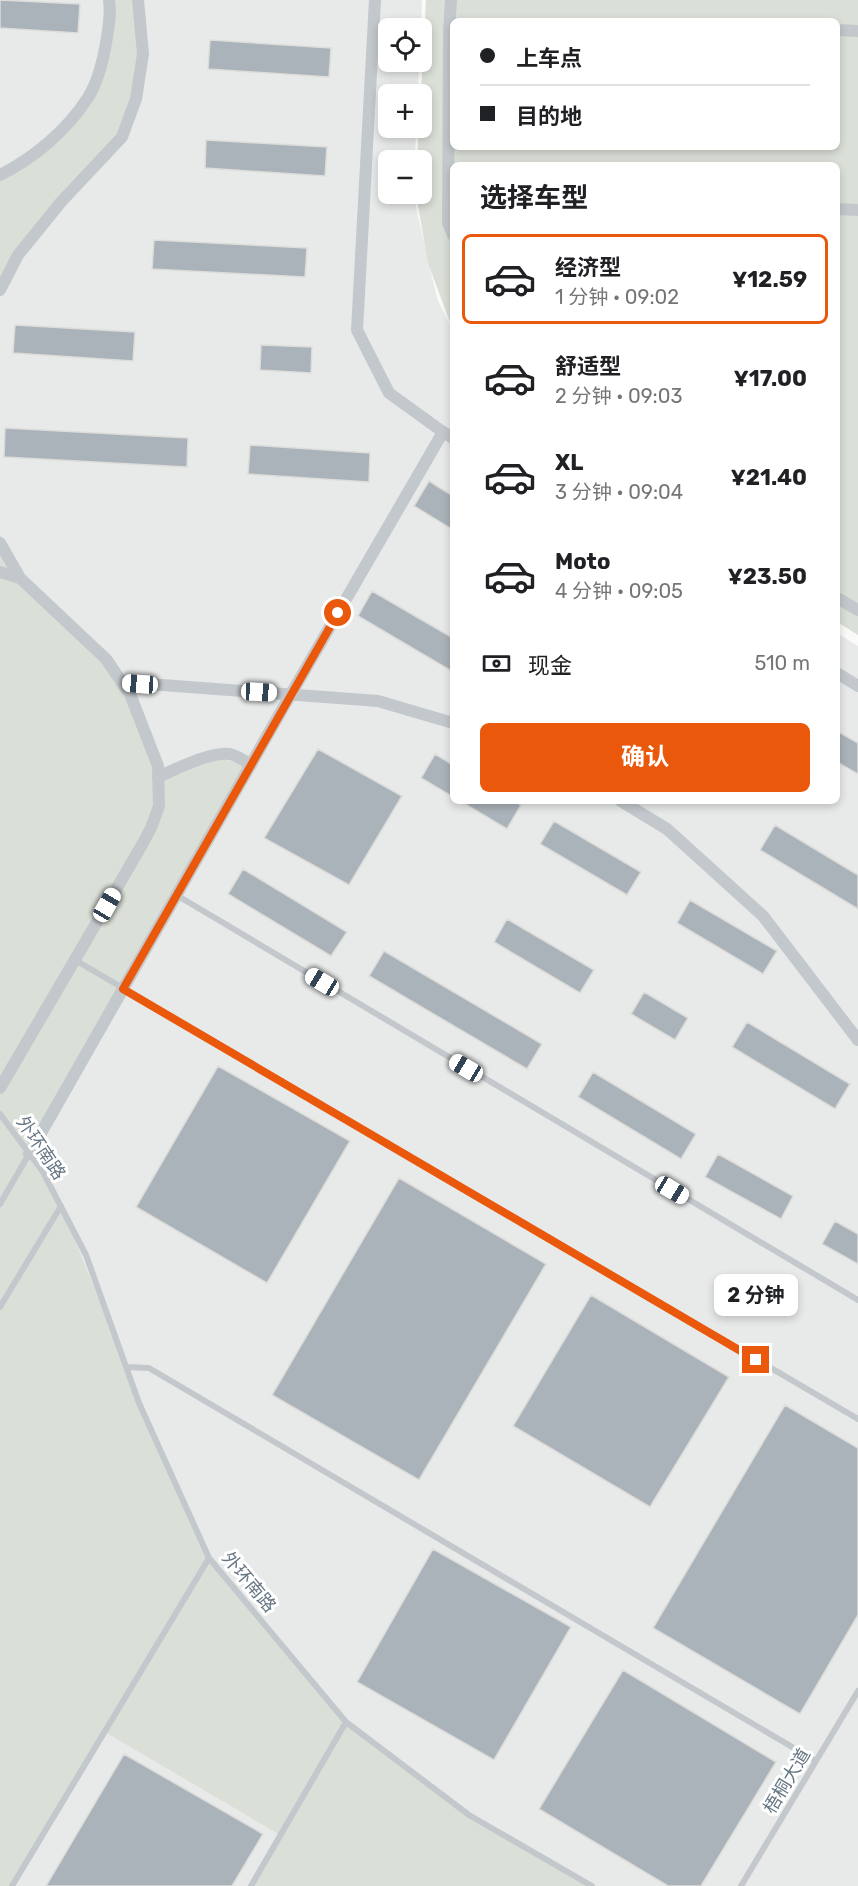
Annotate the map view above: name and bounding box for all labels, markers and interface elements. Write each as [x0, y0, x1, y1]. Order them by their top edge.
map controls [378, 18, 432, 204]
button: locate [378, 18, 432, 72]
text: 上车点 [516, 45, 582, 72]
button: + [378, 84, 432, 138]
text: 目的地 [516, 103, 582, 130]
button: − [378, 150, 432, 204]
text: 选择车型 [480, 182, 588, 214]
icon: car [483, 252, 537, 306]
text: 经济型 [555, 254, 621, 281]
text: ¥12.59 [732, 266, 807, 293]
text: 1 分钟 · 09:02 [555, 285, 679, 309]
icon: car [483, 351, 537, 405]
text: 舒适型 [555, 353, 621, 380]
text: ¥17.00 [734, 365, 807, 392]
text: 2 分钟 · 09:03 [555, 384, 682, 408]
text: XL [555, 449, 583, 476]
icon: car [483, 450, 537, 504]
text: ¥21.40 [731, 464, 807, 491]
text: 3 分钟 · 09:04 [555, 480, 683, 504]
text: Moto [555, 548, 610, 575]
icon: car [483, 549, 537, 603]
text: ¥23.50 [728, 563, 807, 590]
text: 4 分钟 · 09:05 [555, 579, 683, 603]
route start [324, 599, 351, 626]
icon: cash [480, 647, 513, 680]
text: 510 m [754, 651, 810, 675]
text: 现金 [528, 652, 572, 679]
car [121, 674, 159, 694]
car [241, 682, 277, 702]
button: 确认 [480, 723, 810, 792]
car [90, 885, 124, 925]
car [302, 965, 342, 999]
car [446, 1051, 486, 1085]
street label: 外环南路 [12, 1112, 70, 1184]
car [652, 1173, 692, 1207]
callout: 2 分钟 [714, 1273, 798, 1315]
text: 2 分钟 [727, 1283, 785, 1307]
route end [742, 1346, 769, 1373]
street label: 外环南路 [217, 1547, 281, 1617]
street label: 梧桐大道 [759, 1744, 815, 1818]

